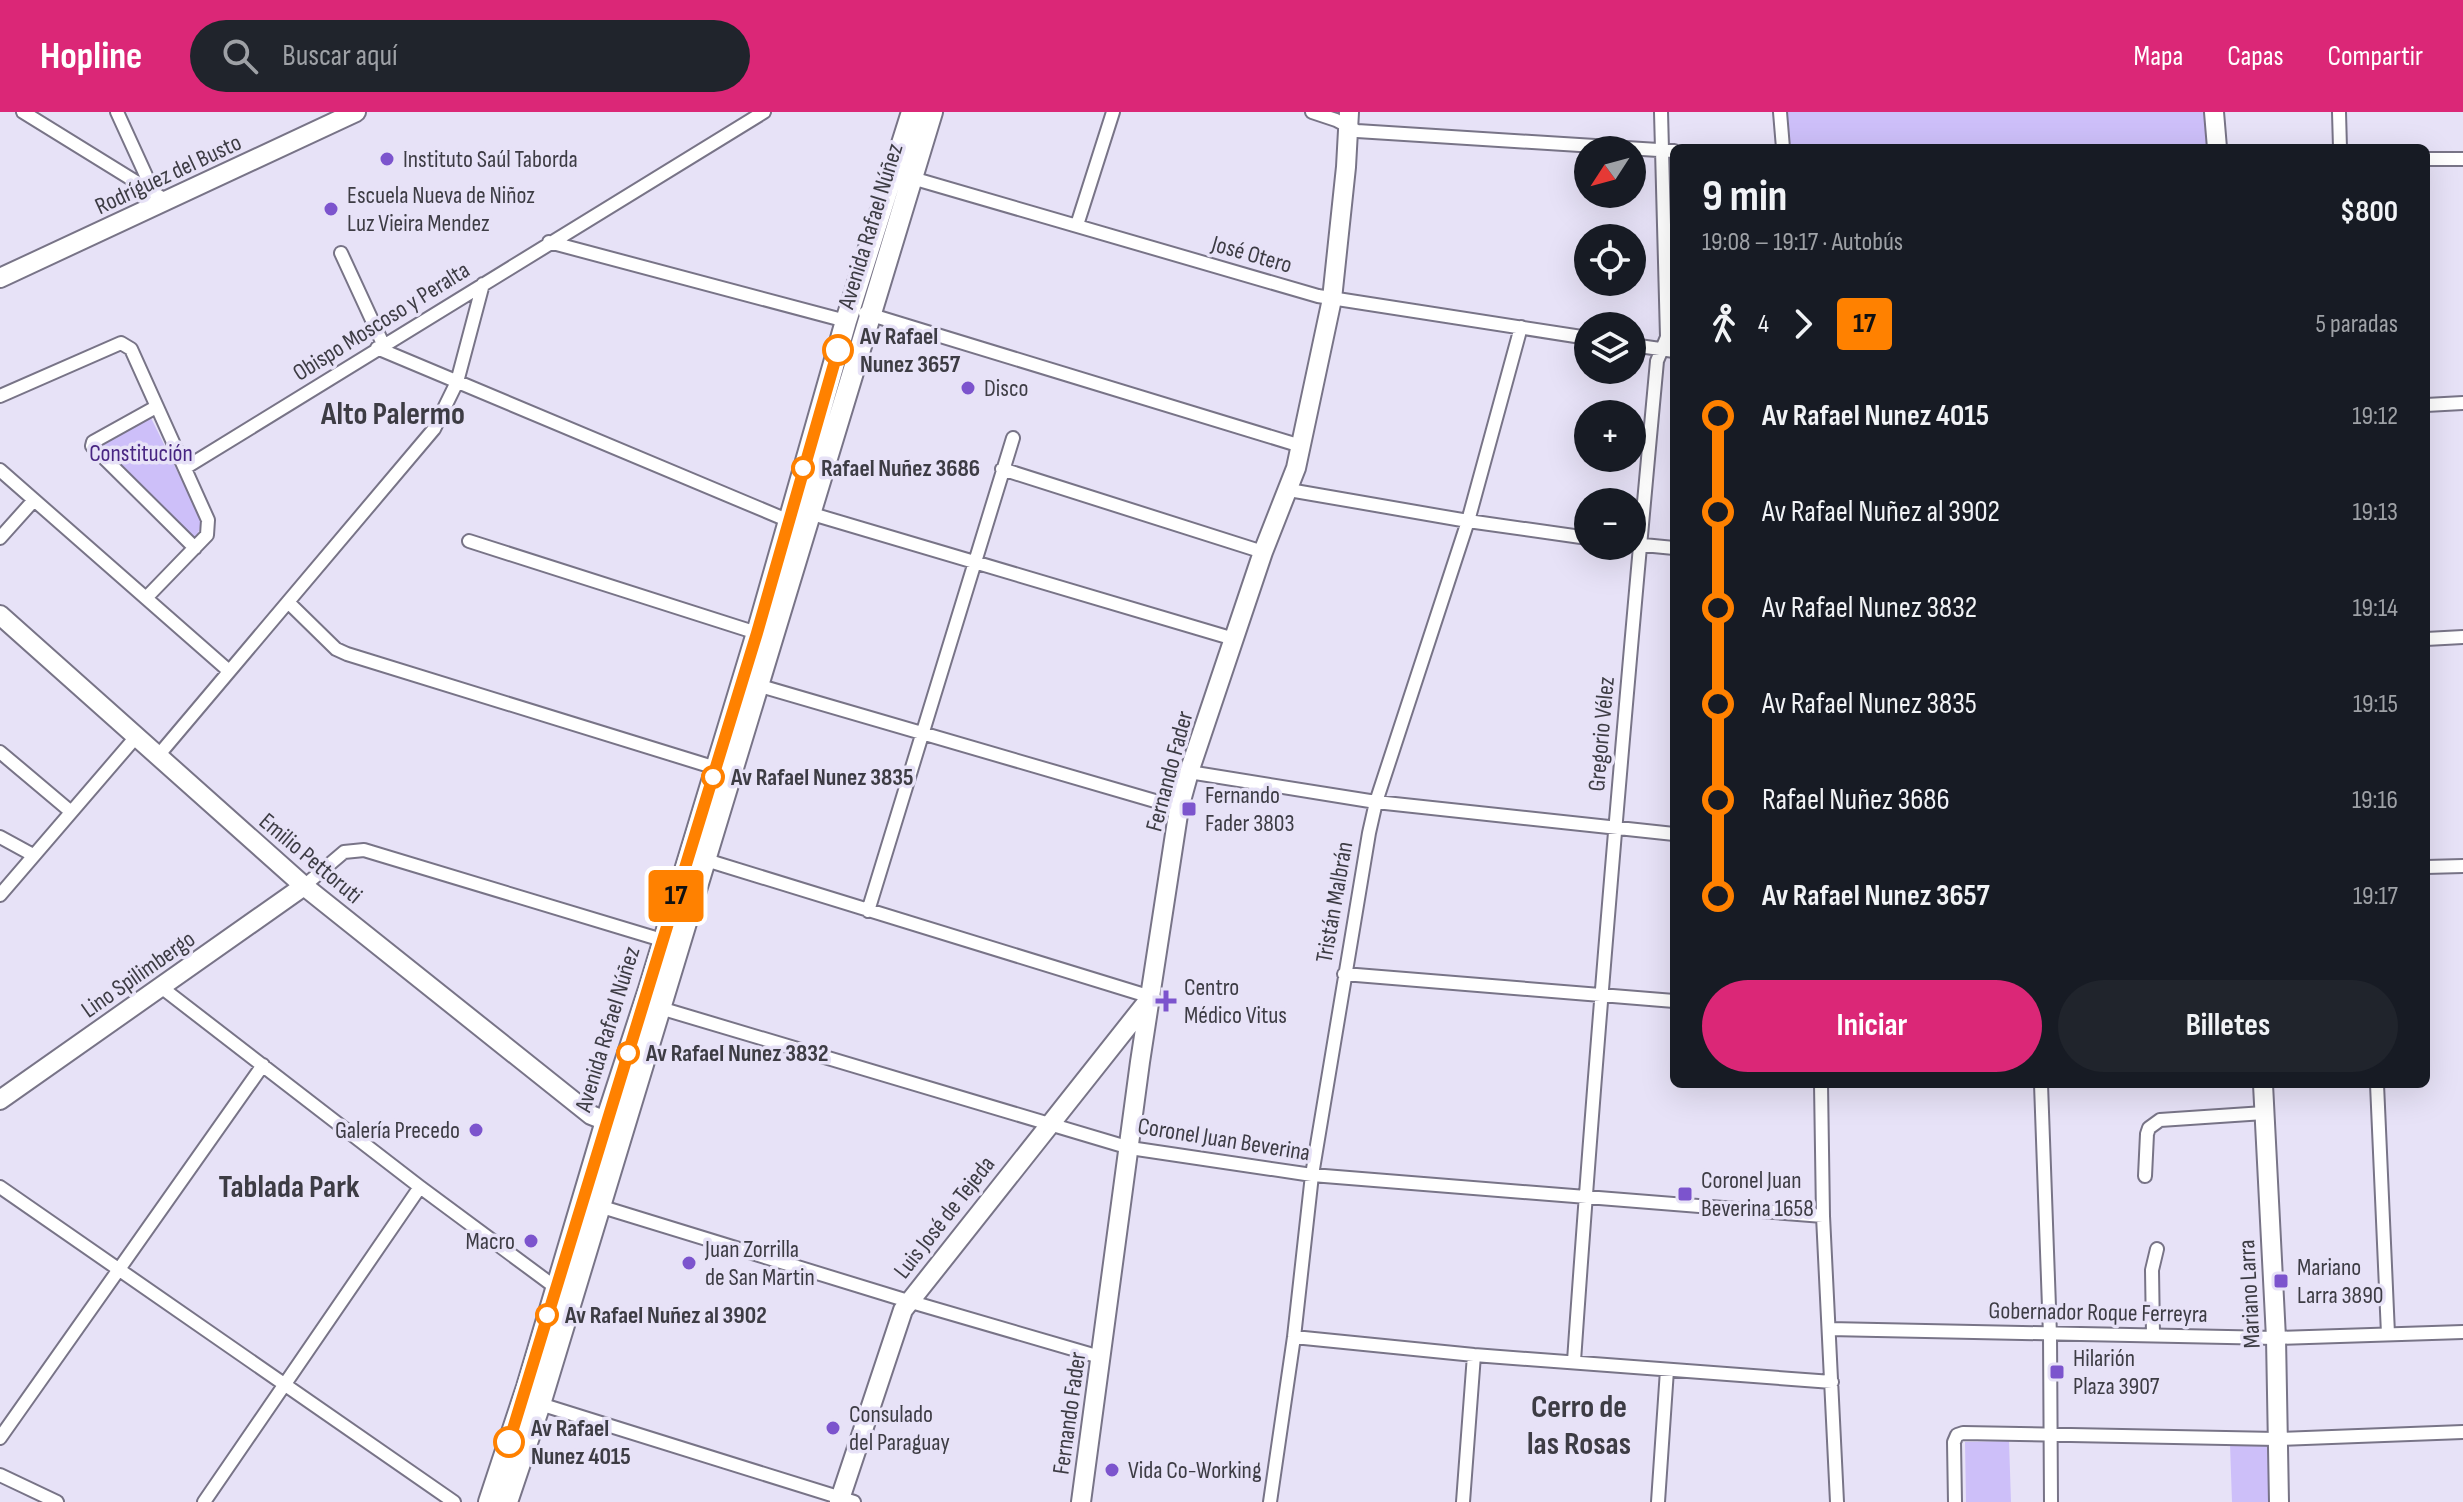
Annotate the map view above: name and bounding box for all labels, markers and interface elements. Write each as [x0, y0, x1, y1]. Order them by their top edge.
search box [190, 20, 750, 92]
text: Hopline [40, 34, 142, 79]
icon: search [218, 34, 262, 78]
text: Buscar aquí [282, 38, 398, 74]
text: Mapa [2134, 40, 2183, 73]
text: Capas [2227, 40, 2284, 73]
text: Compartir [2328, 40, 2423, 73]
street label: Rodríguez del Busto [90, 128, 246, 221]
north arrow [1574, 136, 1646, 208]
map controls [1574, 136, 1646, 560]
street label: Avenida Rafael Núñez [831, 140, 909, 313]
place label: Instituto Saúl Taborda [403, 145, 578, 174]
marker: Instituto Saúl Taborda [378, 150, 396, 168]
text: 9 min [1702, 170, 1787, 223]
place label: Escuela Nueva de Niñoz Luz Vieira Mendez [347, 181, 535, 238]
text: $800 [2340, 194, 2398, 230]
marker: Escuela Nueva de Niñoz Luz Vieira Mendez [322, 200, 340, 218]
button: locate [1574, 224, 1646, 296]
text: 19:08 – 19:17 · Autobús [1702, 227, 1903, 258]
street label: José Otero [1207, 229, 1295, 280]
street label: Obispo Moscoso y Peralta [288, 255, 475, 387]
icon: walk [1702, 302, 1746, 346]
icon: forward [1781, 302, 1825, 346]
text: 17 [1853, 307, 1876, 340]
text: 4 [1758, 309, 1769, 340]
text: 5 paradas [2315, 309, 2398, 340]
button: layers [1574, 312, 1646, 384]
place label: Av Rafael Nunez 3657 [859, 322, 961, 379]
marker: Av Rafael Nunez 3657 [823, 335, 853, 365]
place label: Disco [984, 374, 1028, 403]
marker: Disco [959, 379, 977, 397]
district label: Alto Palermo [320, 395, 465, 434]
text: Av Rafael Nunez 4015 [1762, 398, 1989, 434]
button: + [1574, 400, 1646, 472]
text: 19:12 [2352, 401, 2398, 432]
park label: Constitución [89, 439, 193, 468]
place label: Rafael Nuñez 3686 [821, 454, 980, 483]
marker: Rafael Nuñez 3686 [792, 457, 814, 479]
button: − [1574, 488, 1646, 560]
text: Av Rafael Nuñez al 3902 [1762, 494, 2000, 530]
text: 19:13 [2352, 497, 2398, 528]
text: Av Rafael Nunez 3832 [1762, 590, 1977, 626]
text: 19:14 [2352, 593, 2398, 624]
street label: Gregorio Vélez [1582, 675, 1621, 793]
text: Av Rafael Nunez 3835 [1762, 686, 1977, 722]
text: 19:15 [2353, 689, 2398, 720]
street label: Fernando Fader [1140, 708, 1199, 834]
place label: Av Rafael Nunez 3835 [730, 763, 914, 792]
marker: Av Rafael Nunez 3835 [702, 766, 724, 788]
place label: Fernando Fader 3803 [1205, 781, 1295, 838]
text: Rafael Nuñez 3686 [1762, 782, 1950, 818]
text: 19:16 [2352, 785, 2398, 816]
marker: Fernando Fader 3803 [1180, 800, 1198, 818]
street label: Emilio Pettoruti [253, 807, 368, 910]
street label: Tristán Malbrán [1310, 839, 1359, 965]
line badge: 17 [640, 870, 712, 922]
text: Av Rafael Nunez 3657 [1762, 878, 1990, 914]
text: 17 [665, 879, 688, 912]
text: 19:17 [2353, 881, 2398, 912]
street label: Lino Spilimbergo [76, 925, 201, 1024]
street label: Avenida Rafael Núñez [568, 943, 646, 1116]
place label: Centro Médico Vitus [1184, 973, 1287, 1030]
button: Iniciar [1702, 980, 2042, 1072]
button: Billetes [2058, 980, 2398, 1072]
marker: Centro Médico Vitus [1155, 990, 1177, 1012]
place label: Av Rafael Nunez 3832 [645, 1039, 829, 1068]
marker: Av Rafael Nunez 3832 [617, 1042, 639, 1064]
street label: Coronel Juan Beverina [1136, 1112, 1312, 1167]
place label: Galería Precedo [335, 1116, 460, 1145]
marker: Galería Precedo [467, 1121, 485, 1139]
street label: Luis José de Tejeda [888, 1150, 1001, 1284]
place label: Coronel Juan Beverina 1658 [1701, 1166, 1814, 1223]
district label: Tablada Park [218, 1168, 360, 1207]
marker: Coronel Juan Beverina 1658 [1676, 1185, 1694, 1203]
place label: Macro [466, 1227, 515, 1256]
marker: Macro [522, 1232, 540, 1250]
place label: Juan Zorrilla de San Martin [704, 1235, 815, 1292]
street label: Mariano Larra [2232, 1239, 2267, 1349]
place label: Mariano Larra 3890 [2297, 1253, 2383, 1310]
marker: Juan Zorrilla de San Martin [680, 1254, 698, 1272]
marker: Mariano Larra 3890 [2272, 1272, 2290, 1290]
street label: Gobernador Roque Ferreyra [1988, 1296, 2208, 1329]
place label: Av Rafael Nuñez al 3902 [564, 1301, 767, 1330]
marker: Av Rafael Nuñez al 3902 [536, 1304, 558, 1326]
place label: Hilarión Plaza 3907 [2073, 1344, 2160, 1401]
street label: Fernando Fader [1047, 1350, 1092, 1476]
marker: Hilarión Plaza 3907 [2048, 1363, 2066, 1381]
district label: Cerro de las Rosas [1527, 1388, 1631, 1464]
place label: Consulado del Paraguay [849, 1400, 950, 1457]
place label: Av Rafael Nunez 4015 [530, 1414, 631, 1471]
marker: Consulado del Paraguay [824, 1419, 842, 1437]
marker: Av Rafael Nunez 4015 [494, 1427, 524, 1457]
place label: Vida Co-Working [1128, 1456, 1261, 1485]
marker: Vida Co-Working [1103, 1461, 1121, 1479]

